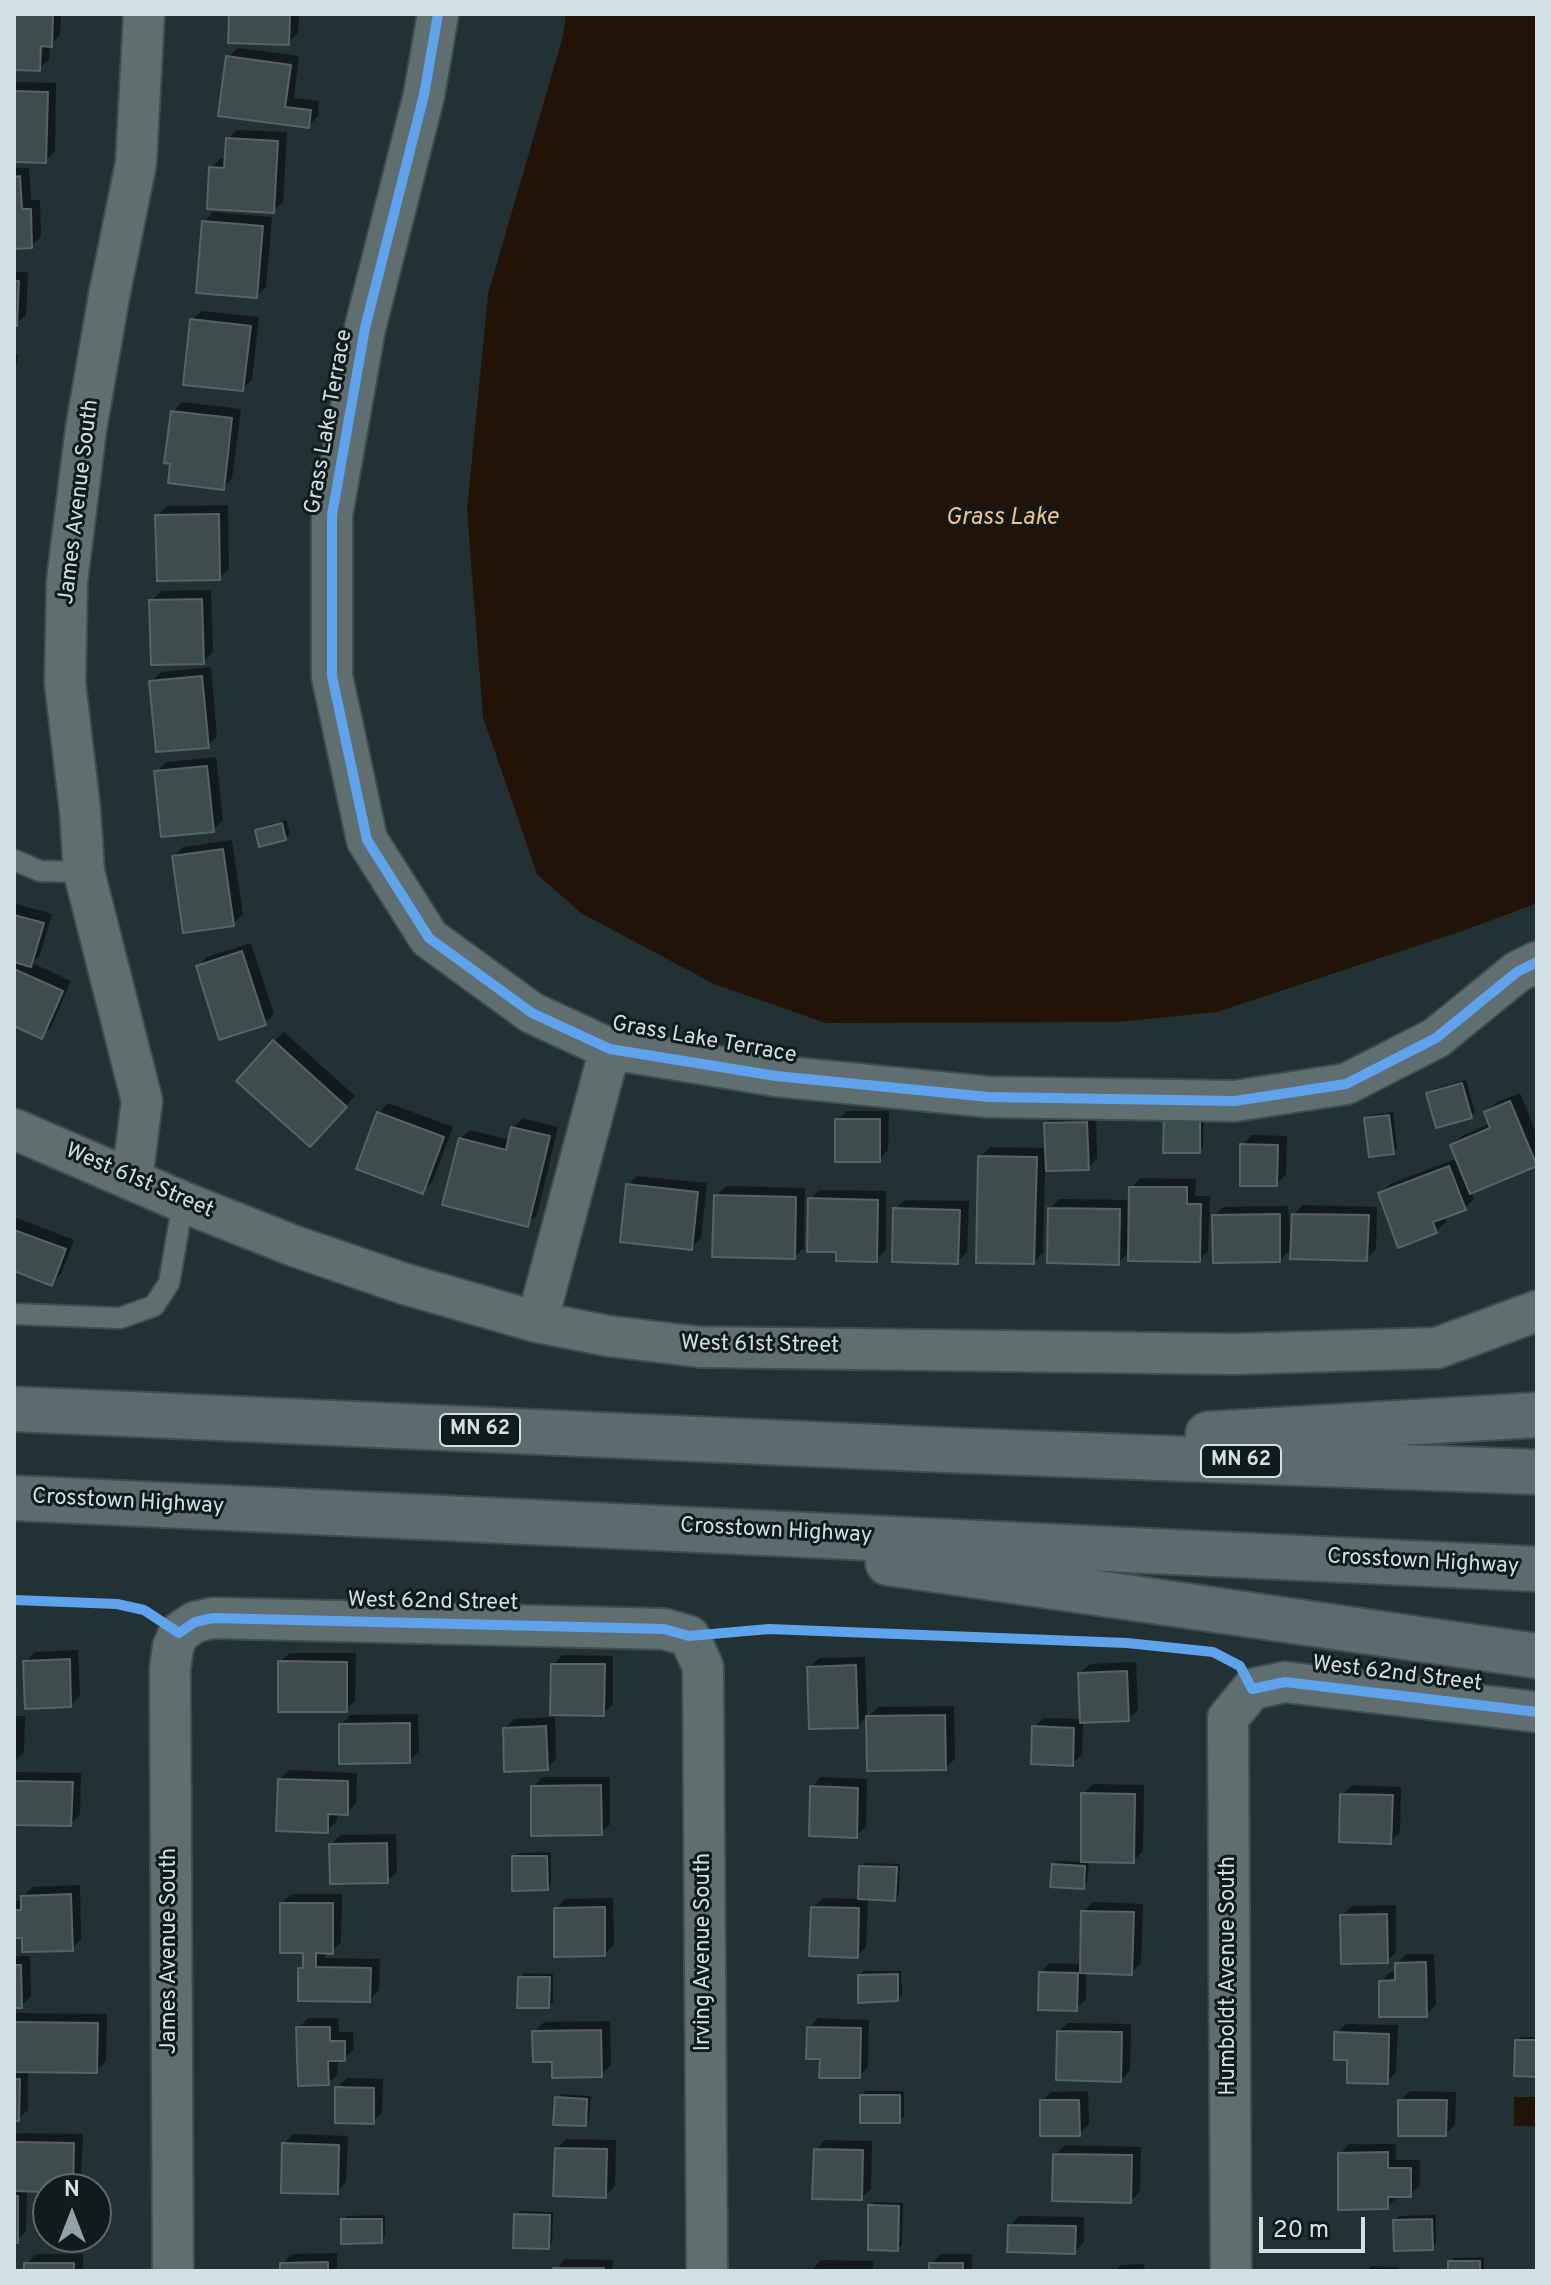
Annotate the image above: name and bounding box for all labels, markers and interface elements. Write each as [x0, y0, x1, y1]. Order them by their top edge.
street label: Grass Lake Terrace [301, 328, 359, 516]
street label: James Avenue South [54, 398, 106, 606]
water label: Grass Lake [946, 505, 1058, 533]
street label: Grass Lake Terrace [610, 1012, 798, 1070]
street label: West 61st Street [61, 1139, 217, 1225]
street label: West 61st Street [681, 1331, 839, 1361]
road number: MN 62 [440, 1414, 520, 1446]
road number: MN 62 [1201, 1445, 1281, 1477]
street label: Crosstown Highway [31, 1485, 225, 1521]
street label: Crosstown Highway [679, 1514, 873, 1550]
street label: Crosstown Highway [1326, 1545, 1520, 1581]
street label: West 62nd Street [347, 1588, 519, 1618]
street label: West 62nd Street [1311, 1651, 1483, 1699]
street label: James Avenue South [158, 1848, 184, 2054]
street label: Irving Avenue South [692, 1853, 718, 2051]
street label: Humboldt Avenue South [1217, 1856, 1243, 2096]
north arrow [32, 2173, 112, 2253]
text: N [64, 2177, 80, 2204]
scale bar [1263, 2201, 1369, 2251]
text: 20 m [1273, 2216, 1329, 2246]

